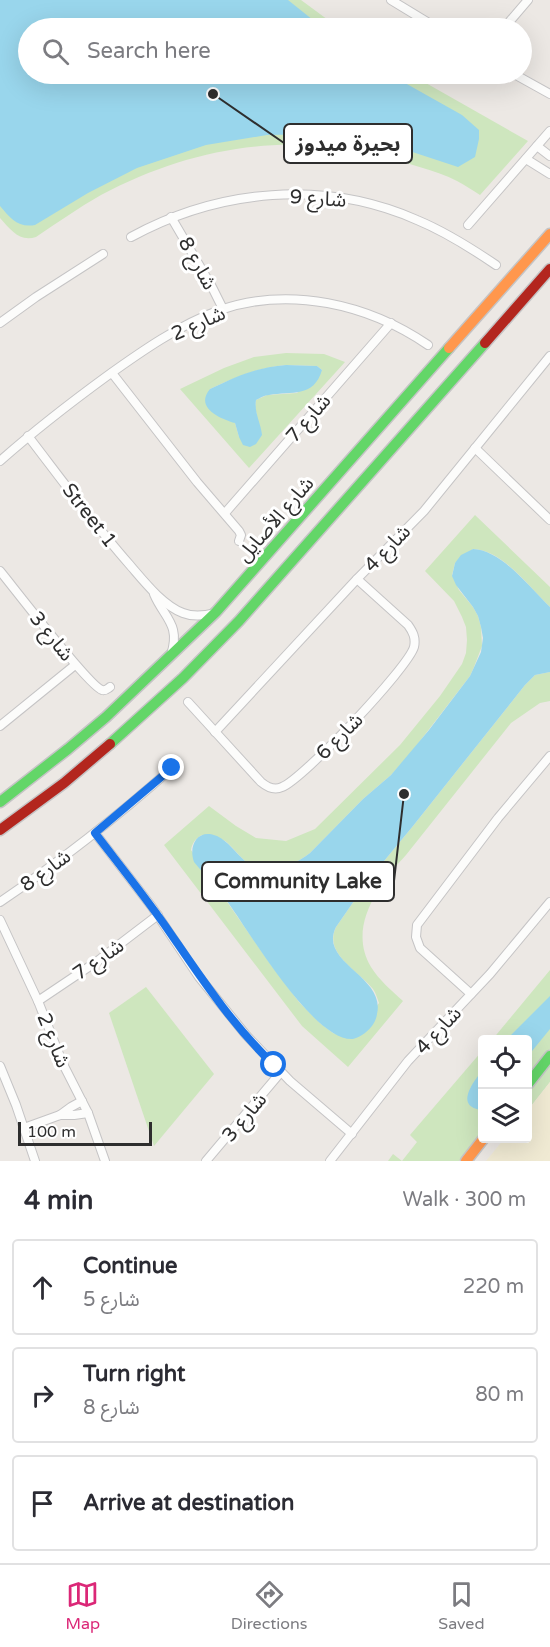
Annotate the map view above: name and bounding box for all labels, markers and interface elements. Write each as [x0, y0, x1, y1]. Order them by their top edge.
search box [18, 18, 532, 84]
icon: search [39, 35, 72, 68]
text: Search here [87, 38, 211, 64]
callout: بحيرة ميدوز [284, 124, 412, 163]
text: بحيرة ميدوز [295, 132, 400, 157]
street label: شارع 9 [289, 185, 347, 215]
street label: شارع 8 [171, 233, 221, 295]
street label: شارع 2 [168, 301, 230, 348]
street label: شارع 7 [281, 389, 338, 449]
street label: شارع الأصايل [232, 472, 321, 568]
street label: Street 1 [57, 479, 122, 553]
street label: شارع 4 [359, 520, 418, 579]
street label: شارع 3 [22, 607, 78, 667]
street label: شارع 6 [311, 708, 370, 767]
route end [158, 754, 184, 780]
street label: شارع 8 [16, 844, 77, 899]
callout: Community Lake [202, 862, 394, 901]
text: Community Lake [214, 869, 382, 894]
street label: شارع 7 [68, 934, 130, 988]
street label: شارع 4 [411, 1002, 468, 1061]
street label: شارع 2 [29, 1010, 75, 1072]
map controls [478, 1035, 532, 1143]
button: locate [478, 1035, 532, 1089]
route start [260, 1051, 286, 1077]
street label: شارع 3 [217, 1088, 274, 1148]
button: layers [478, 1089, 532, 1143]
scale bar [18, 1119, 152, 1146]
text: 100 m [27, 1122, 76, 1142]
text: 4 min [24, 1185, 93, 1216]
text: Walk · 300 m [403, 1188, 526, 1212]
text: Continue [83, 1253, 178, 1279]
icon: ahead [26, 1271, 59, 1304]
text: 220 m [463, 1275, 524, 1299]
text: شارع 5 [83, 1288, 140, 1312]
text: Turn right [83, 1361, 185, 1387]
icon: right [26, 1379, 59, 1412]
text: 80 m [475, 1383, 524, 1407]
text: شارع 8 [83, 1396, 140, 1420]
icon: arrive [26, 1487, 59, 1520]
text: Arrive at destination [83, 1490, 294, 1516]
tab: Map [65, 1578, 100, 1634]
tab: Directions [231, 1578, 307, 1634]
tab: Saved [438, 1578, 485, 1634]

